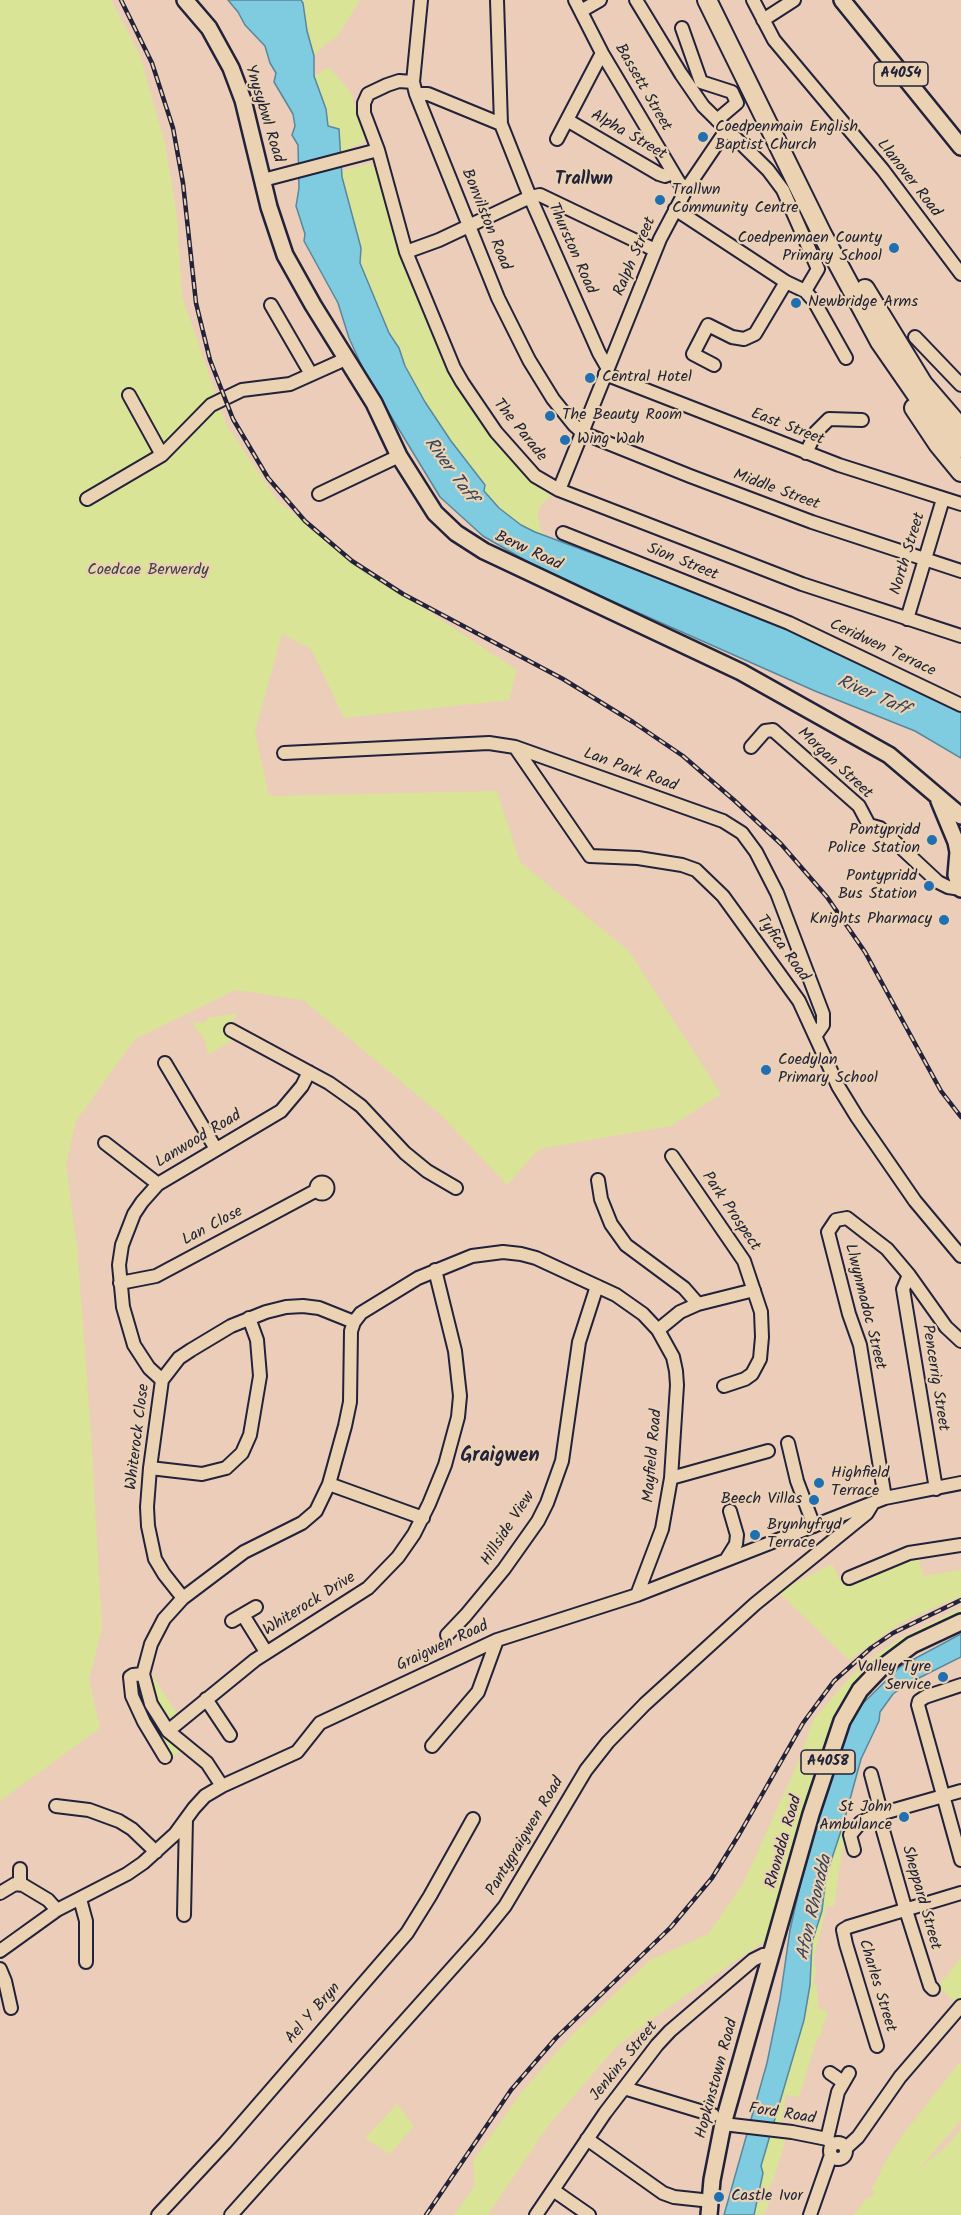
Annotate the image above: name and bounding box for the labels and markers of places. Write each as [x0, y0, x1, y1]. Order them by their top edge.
place label: Coedpenmain English Baptist Church [715, 118, 858, 156]
marker: Coedpenmain English Baptist Church [696, 130, 710, 144]
place label: Trallwn Community Centre [672, 181, 798, 219]
marker: Trallwn Community Centre [653, 193, 667, 207]
place label: Coedpenmaen County Primary School [737, 229, 882, 267]
marker: Coedpenmaen County Primary School [887, 241, 901, 255]
place label: Newbridge Arms [808, 293, 918, 313]
marker: Newbridge Arms [789, 296, 803, 310]
place label: Central Hotel [602, 368, 692, 388]
marker: Central Hotel [583, 371, 597, 385]
place label: The Beauty Room [562, 406, 682, 426]
marker: The Beauty Room [543, 409, 557, 423]
place label: Wing Wah [577, 430, 644, 450]
marker: Wing Wah [558, 433, 572, 447]
place label: Pontypridd Police Station [828, 821, 920, 859]
marker: Pontypridd Police Station [925, 833, 939, 847]
place label: Pontypridd Bus Station [838, 867, 917, 905]
marker: Pontypridd Bus Station [922, 879, 936, 893]
place label: Knights Pharmacy [810, 910, 932, 930]
marker: Knights Pharmacy [937, 913, 951, 927]
place label: Coedylan Primary School [778, 1051, 878, 1089]
marker: Coedylan Primary School [759, 1063, 773, 1077]
place label: Highfield Terrace [831, 1464, 889, 1502]
marker: Highfield Terrace [812, 1476, 826, 1490]
place label: Beech Villas [721, 1490, 802, 1510]
marker: Beech Villas [807, 1493, 821, 1507]
place label: Brynhyfryd Terrace [767, 1516, 841, 1554]
marker: Brynhyfryd Terrace [748, 1528, 762, 1542]
place label: Valley Tyre Service [857, 1658, 931, 1696]
marker: Valley Tyre Service [936, 1670, 950, 1684]
place label: St John Ambulance [819, 1798, 892, 1836]
marker: St John Ambulance [897, 1810, 911, 1824]
place label: Castle Ivor [731, 2187, 803, 2207]
marker: Castle Ivor [712, 2190, 726, 2204]

